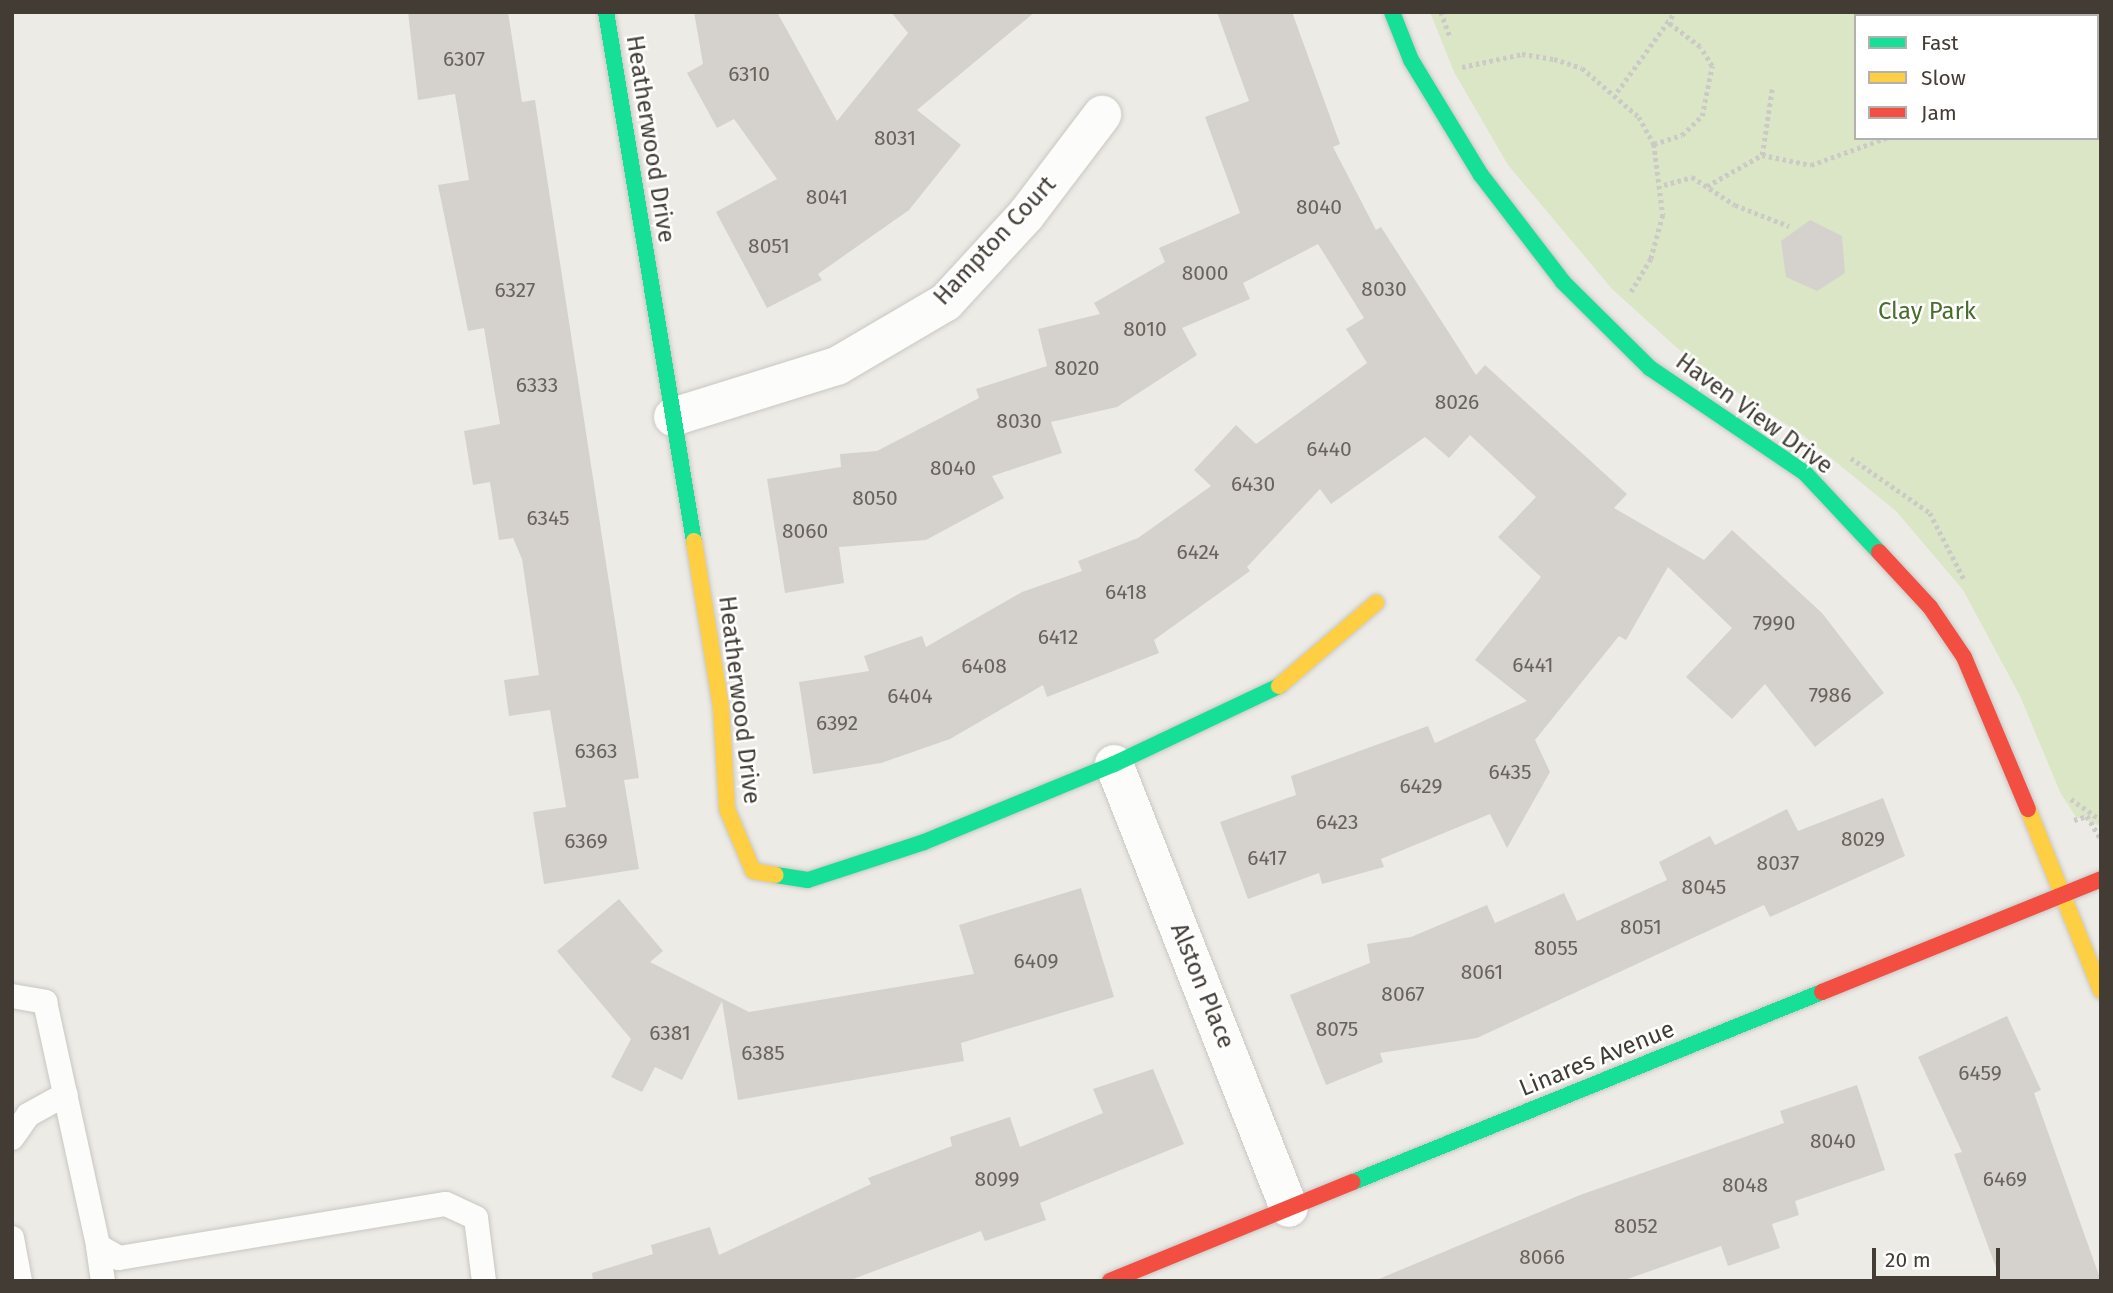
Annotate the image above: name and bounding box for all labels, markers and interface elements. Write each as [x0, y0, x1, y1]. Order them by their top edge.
legend [1854, 14, 2099, 140]
text: Fast [1921, 30, 1959, 56]
street label: Heatherwood Drive [619, 33, 681, 245]
house number: 6307 [443, 46, 485, 72]
house number: 6310 [728, 61, 770, 87]
text: Slow [1921, 65, 1966, 91]
text: Jam [1921, 100, 1957, 126]
house number: 8031 [874, 125, 916, 151]
street label: Hampton Court [928, 171, 1062, 311]
house number: 8041 [806, 184, 848, 210]
house number: 8040 [1296, 194, 1342, 220]
house number: 8051 [748, 233, 790, 259]
house number: 8000 [1182, 260, 1228, 286]
house number: 8030 [1361, 276, 1407, 302]
house number: 6327 [495, 277, 535, 303]
park label: Clay Park [1878, 298, 1976, 326]
house number: 8010 [1123, 316, 1167, 342]
street label: Haven View Drive [1670, 347, 1838, 481]
house number: 8020 [1054, 355, 1100, 381]
house number: 6333 [516, 372, 558, 398]
house number: 8026 [1435, 389, 1479, 415]
house number: 8030 [996, 408, 1042, 434]
house number: 6440 [1306, 436, 1352, 462]
house number: 8040 [930, 455, 976, 481]
house number: 6430 [1231, 471, 1275, 497]
house number: 8050 [852, 485, 898, 511]
house number: 6345 [527, 505, 569, 531]
house number: 8060 [782, 518, 828, 544]
house number: 6424 [1177, 539, 1219, 565]
house number: 6418 [1105, 579, 1147, 605]
street label: Heatherwood Drive [712, 594, 766, 806]
house number: 7990 [1753, 610, 1795, 636]
house number: 6412 [1038, 624, 1078, 650]
house number: 6441 [1512, 652, 1554, 678]
house number: 6408 [961, 653, 1007, 679]
house number: 7986 [1809, 682, 1851, 708]
house number: 6404 [887, 683, 933, 709]
house number: 6392 [816, 710, 858, 736]
house number: 6363 [575, 738, 617, 764]
house number: 6435 [1488, 759, 1532, 785]
house number: 6429 [1399, 773, 1443, 799]
house number: 6423 [1316, 809, 1358, 835]
house number: 8029 [1841, 826, 1885, 852]
house number: 6369 [564, 828, 608, 854]
house number: 6417 [1247, 845, 1287, 871]
house number: 8037 [1757, 850, 1799, 876]
house number: 8045 [1682, 874, 1726, 900]
house number: 8051 [1620, 914, 1662, 940]
street label: Alston Place [1164, 919, 1240, 1053]
house number: 8055 [1534, 935, 1578, 961]
house number: 6409 [1014, 948, 1058, 974]
house number: 8061 [1461, 959, 1503, 985]
house number: 8067 [1381, 981, 1425, 1007]
street label: Linares Avenue [1515, 1015, 1679, 1103]
house number: 8075 [1316, 1016, 1358, 1042]
house number: 6381 [649, 1020, 691, 1046]
house number: 6385 [741, 1040, 785, 1066]
house number: 6459 [1958, 1060, 2002, 1086]
house number: 8040 [1810, 1128, 1856, 1154]
house number: 8099 [974, 1166, 1020, 1192]
house number: 6469 [1983, 1166, 2027, 1192]
house number: 8048 [1722, 1172, 1768, 1198]
house number: 8052 [1614, 1213, 1658, 1239]
scale bar [1875, 1234, 2003, 1278]
house number: 8066 [1519, 1244, 1565, 1270]
text: 20 m [1885, 1247, 1931, 1273]

